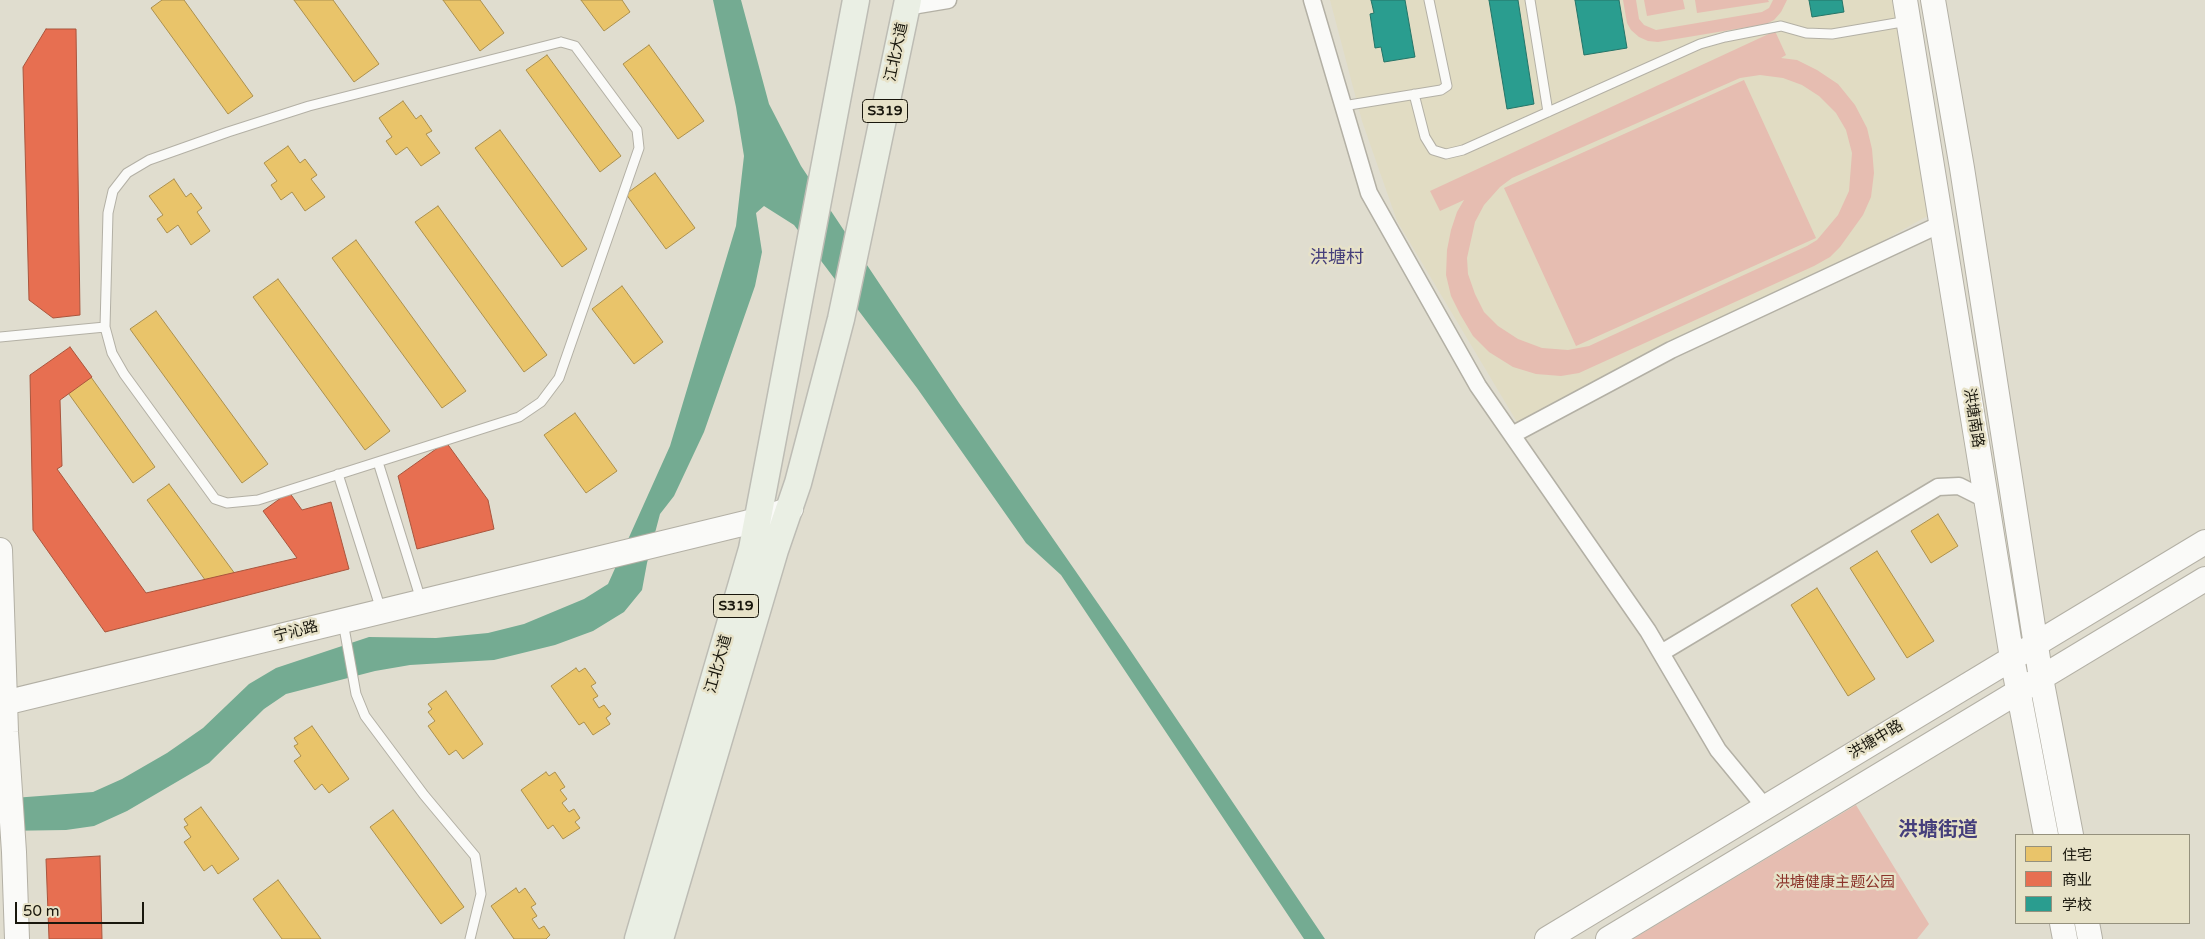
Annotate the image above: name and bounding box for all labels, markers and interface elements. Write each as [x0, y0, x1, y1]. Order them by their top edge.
street label: 江北大道 [882, 21, 912, 83]
road number: S319 [862, 100, 908, 122]
district label: 洪塘村 [1310, 247, 1364, 269]
street label: 洪塘南路 [1959, 387, 1987, 449]
road number: S319 [714, 594, 758, 618]
street label: 宁沁路 [272, 618, 320, 646]
street label: 江北大道 [702, 633, 736, 695]
street label: 洪塘中路 [1846, 717, 1906, 763]
district label: 洪塘街道 [1898, 819, 1978, 843]
legend [2015, 834, 2190, 924]
text: 住宅 [2062, 846, 2092, 864]
text: 商业 [2062, 871, 2092, 889]
park label: 洪塘健康主题公园 [1775, 874, 1895, 892]
scale bar [18, 892, 146, 924]
text: 学校 [2062, 896, 2092, 914]
text: 50 m [23, 902, 60, 920]

